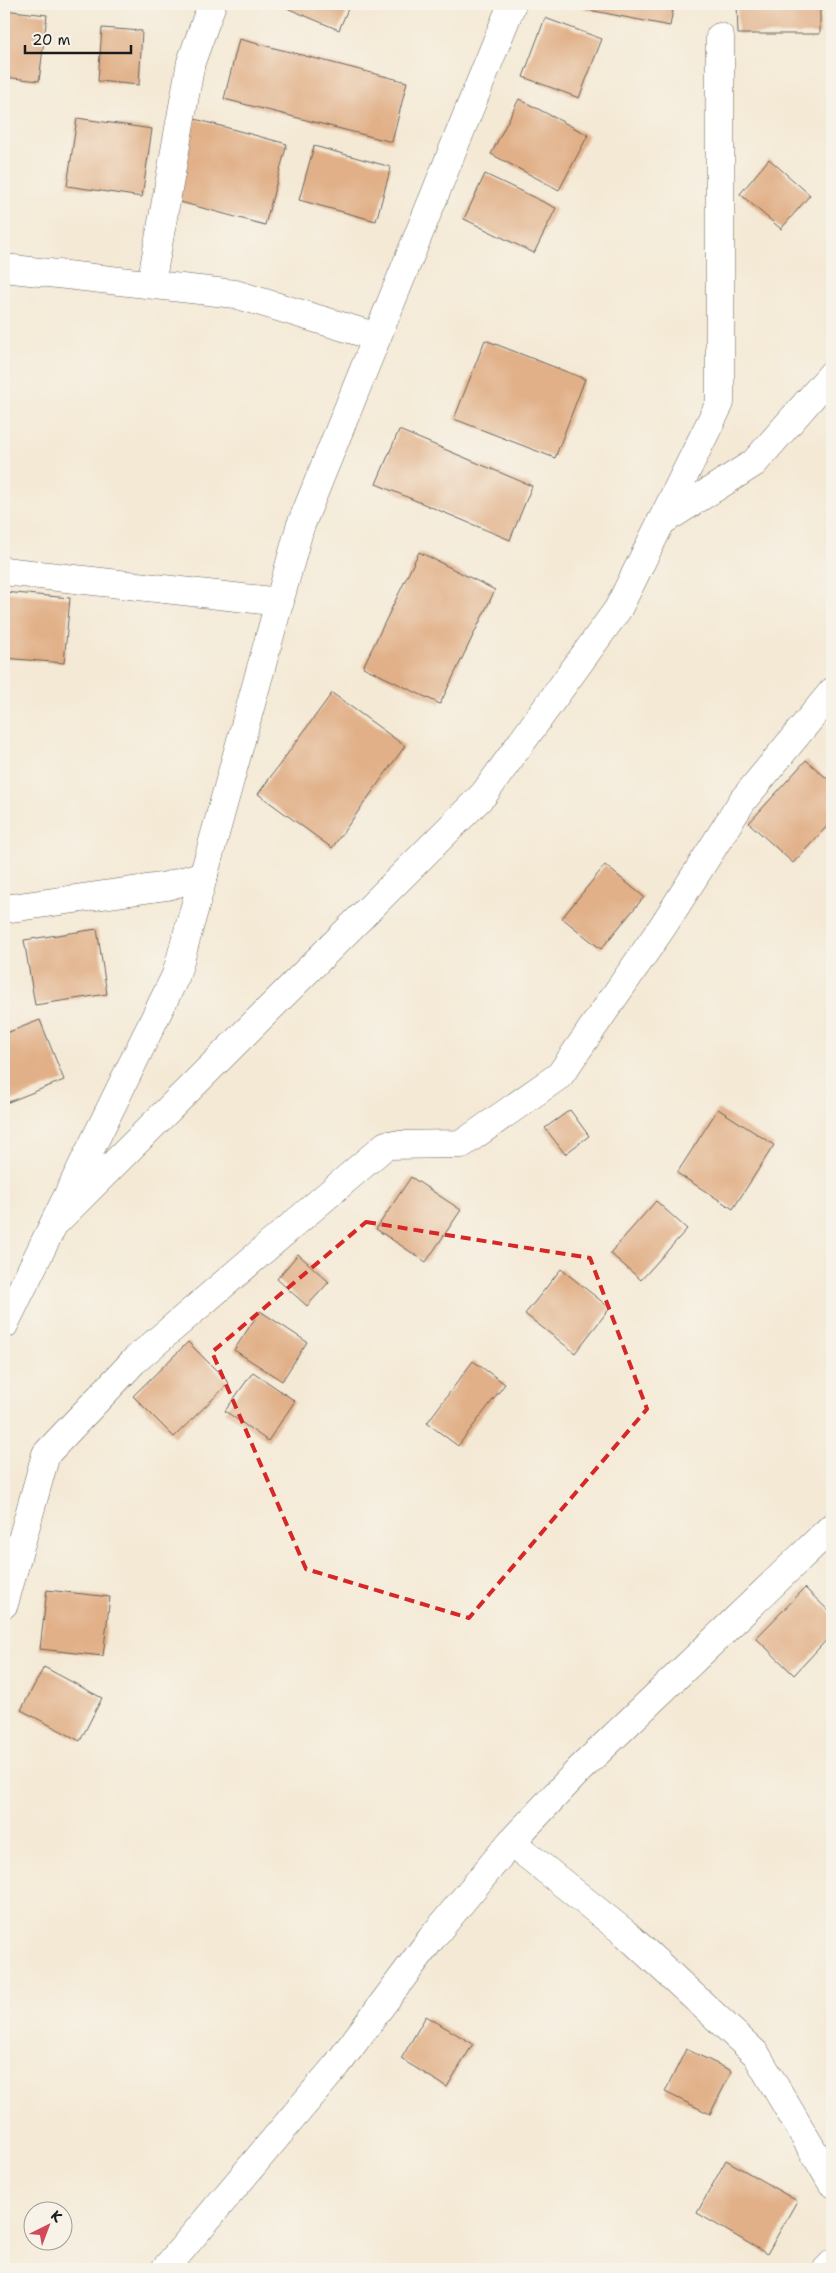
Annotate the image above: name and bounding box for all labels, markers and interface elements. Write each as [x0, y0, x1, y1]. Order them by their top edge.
scale bar [25, 22, 131, 54]
text: 20 m [32, 30, 71, 50]
north arrow [22, 2200, 72, 2250]
text: K [47, 2206, 67, 2227]

